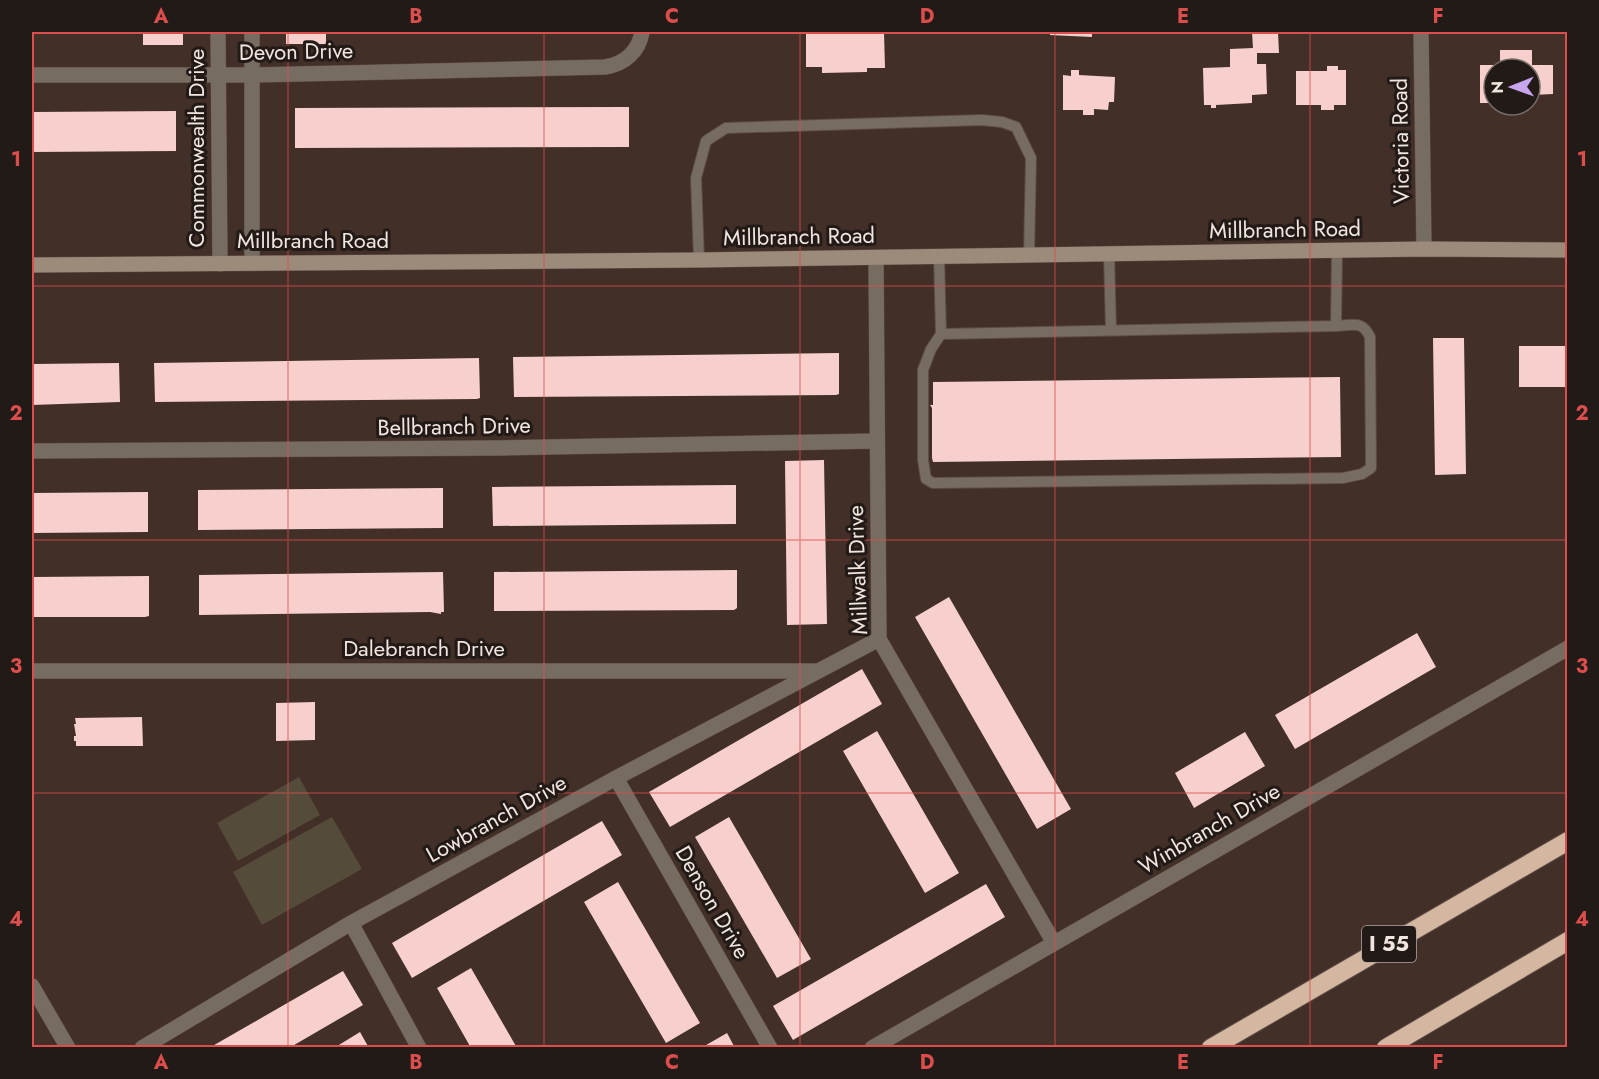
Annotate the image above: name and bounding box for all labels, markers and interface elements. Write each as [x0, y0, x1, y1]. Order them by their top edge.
text: A [153, 2, 169, 31]
text: B [409, 2, 423, 31]
text: C [665, 2, 679, 31]
text: D [920, 2, 934, 31]
text: E [1177, 2, 1189, 31]
text: F [1432, 2, 1444, 31]
street label: Devon Drive [239, 34, 353, 68]
street label: Commonwealth Drive [180, 49, 212, 247]
north arrow [1482, 57, 1542, 117]
street label: Victoria Road [1383, 78, 1417, 204]
text: N [1486, 81, 1509, 94]
text: 1 [11, 145, 21, 174]
text: 1 [1577, 145, 1587, 174]
street label: Millbranch Road [1209, 212, 1361, 246]
street label: Millbranch Road [723, 219, 875, 253]
street label: Millbranch Road [237, 224, 389, 256]
text: 2 [9, 399, 23, 428]
text: 2 [1575, 399, 1589, 428]
street label: Bellbranch Drive [377, 409, 531, 443]
street label: Millwalk Drive [839, 505, 875, 635]
street label: Dalebranch Drive [343, 632, 505, 664]
text: 3 [10, 652, 22, 681]
text: 3 [1576, 652, 1588, 681]
street label: Lowbranch Drive [420, 766, 572, 870]
street label: Winbranch Drive [1132, 774, 1286, 882]
street label: Denson Drive [668, 840, 758, 964]
text: 4 [9, 905, 23, 934]
text: 4 [1575, 905, 1589, 934]
road number: I 55 [1362, 926, 1416, 962]
text: A [153, 1048, 169, 1077]
text: B [409, 1048, 423, 1077]
text: C [665, 1048, 679, 1077]
text: D [920, 1048, 934, 1077]
text: E [1177, 1048, 1189, 1077]
text: F [1432, 1048, 1444, 1077]

